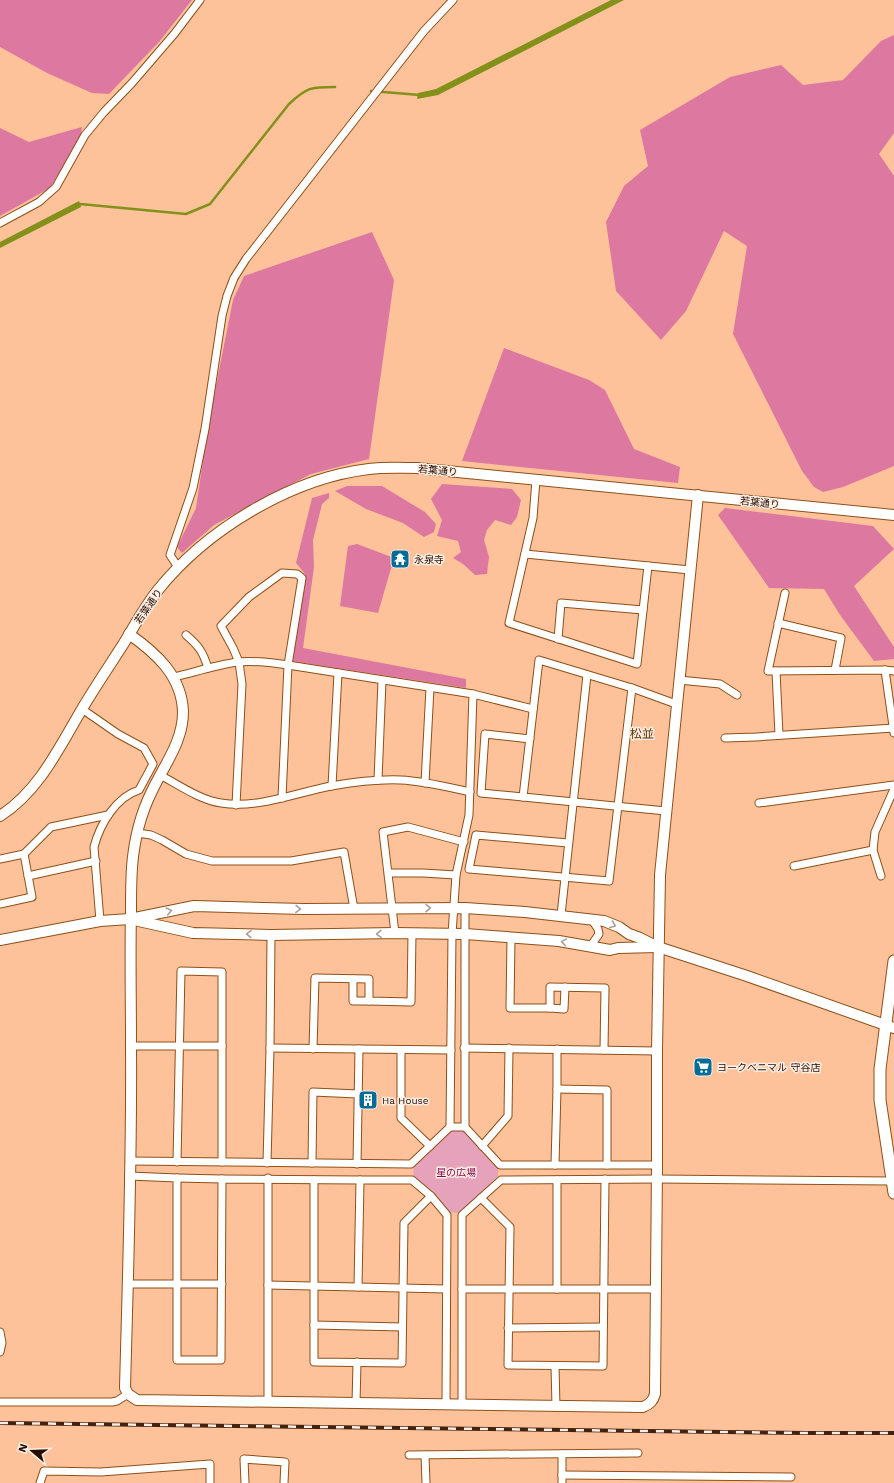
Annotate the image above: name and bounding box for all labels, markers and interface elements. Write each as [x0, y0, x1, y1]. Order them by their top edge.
street label: 若葉通り [418, 463, 458, 478]
street label: 若葉通り [739, 495, 780, 510]
temple icon: 永泉寺 [389, 548, 411, 570]
place label: 永泉寺 [414, 554, 444, 565]
street label: 若葉通り [132, 587, 164, 626]
district label: 松並 [630, 727, 654, 741]
one-way arrow [425, 904, 431, 913]
one-way arrow [295, 905, 301, 913]
one-way arrow [165, 907, 172, 915]
one-way arrow [609, 920, 616, 928]
one-way arrow [376, 929, 382, 938]
one-way arrow [246, 930, 252, 939]
one-way arrow [561, 938, 567, 947]
supermarket icon: ヨークベニマル 守谷店 [692, 1056, 714, 1078]
place label: ヨークベニマル 守谷店 [717, 1062, 820, 1073]
building icon: Ha House [357, 1089, 379, 1111]
place label: Ha House [382, 1095, 429, 1106]
park label: 星の広場 [436, 1167, 476, 1178]
north arrow [12, 1431, 52, 1471]
text: N [16, 1442, 30, 1454]

